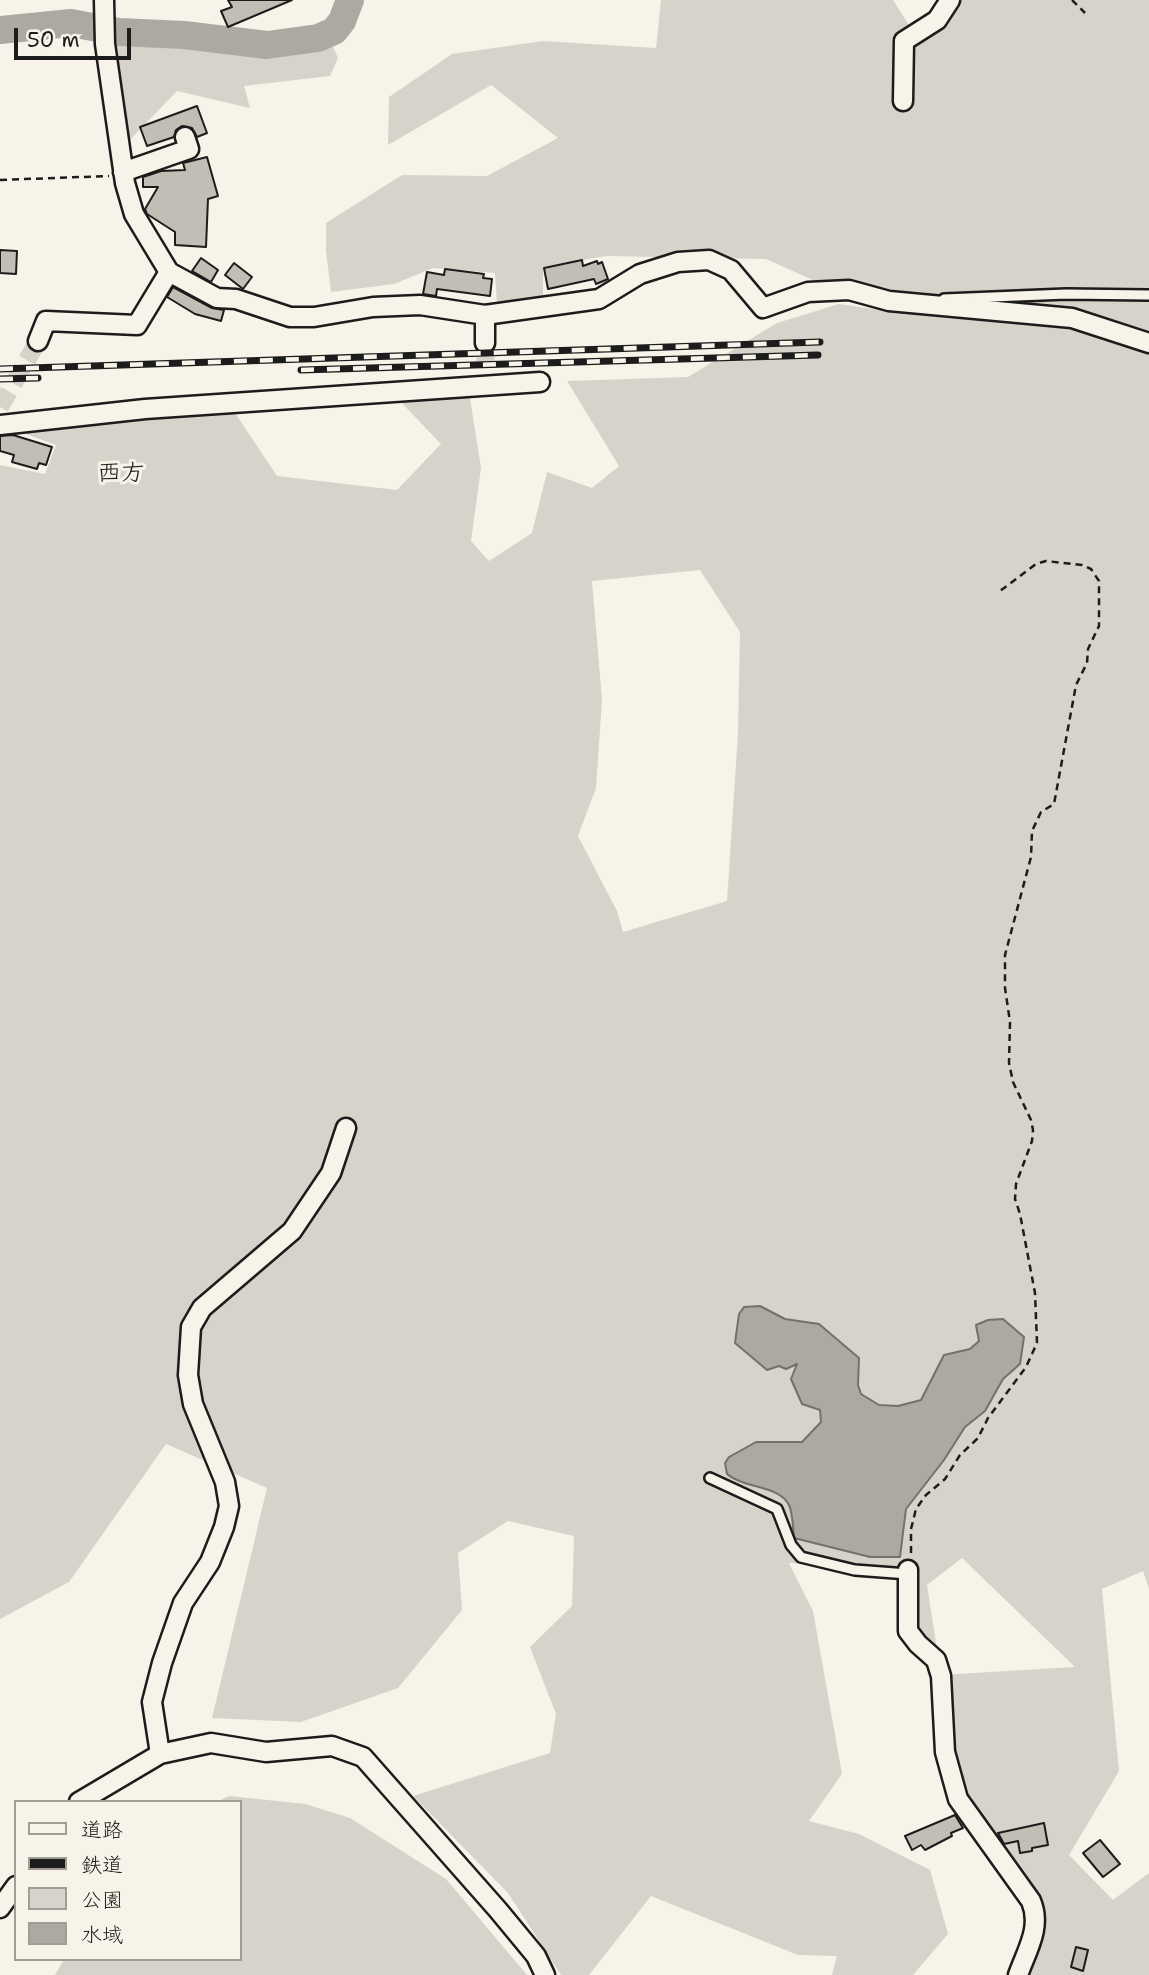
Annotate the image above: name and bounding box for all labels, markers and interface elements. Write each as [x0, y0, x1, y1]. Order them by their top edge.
scale bar [18, 14, 135, 58]
text: 50 m [27, 26, 80, 54]
district label: 西方 [97, 460, 145, 488]
legend [14, 1800, 242, 1961]
text: 道路 [81, 1816, 123, 1844]
text: 鉄道 [81, 1851, 123, 1879]
text: 公園 [81, 1886, 123, 1914]
text: 水域 [81, 1921, 123, 1949]

